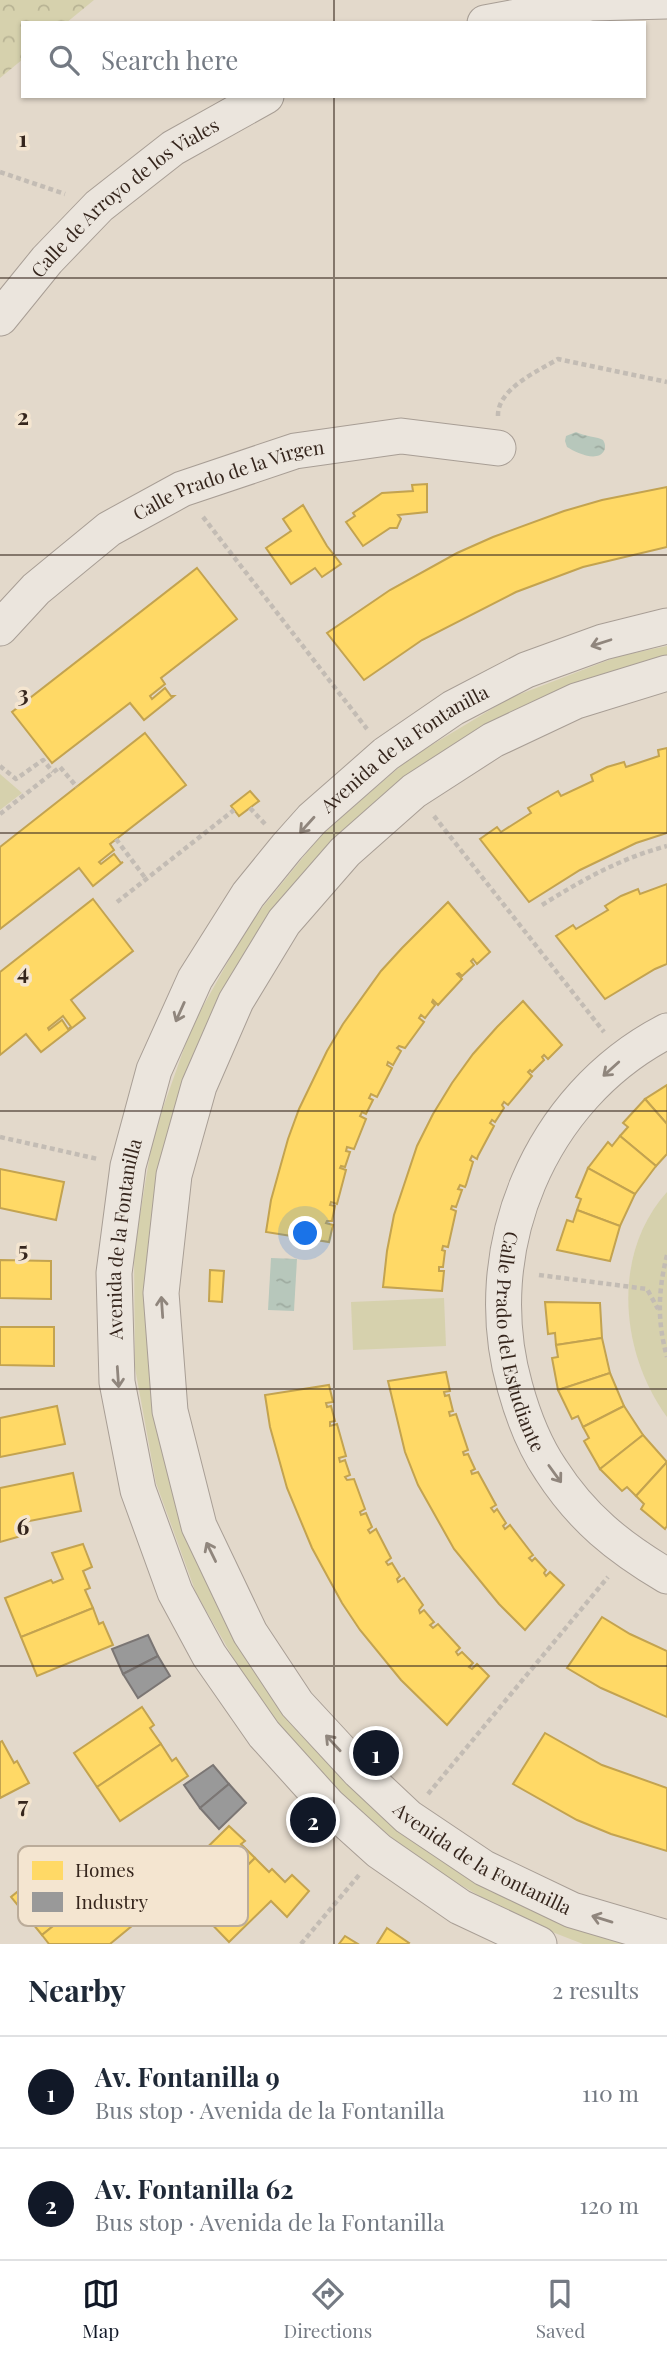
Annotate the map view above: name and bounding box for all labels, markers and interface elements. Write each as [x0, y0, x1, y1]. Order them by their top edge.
search box [21, 21, 646, 98]
icon: search [45, 41, 83, 79]
text: Search here [101, 42, 238, 77]
street label: Calle de Arroyo de los Viales [24, 111, 223, 282]
text: 1 [19, 122, 28, 153]
text: 2 [17, 400, 29, 431]
street label: Calle Prado de la Virgen [128, 433, 326, 526]
one-way arrow [590, 637, 612, 650]
text: 3 [17, 677, 29, 708]
street label: Avenida de la Fontanilla [314, 678, 493, 818]
one-way arrow [298, 816, 315, 833]
text: 4 [17, 955, 29, 986]
one-way arrow [173, 1001, 186, 1023]
one-way arrow [603, 1061, 620, 1078]
street label: Avenida de la Fontanilla [100, 1135, 147, 1341]
your location [288, 1216, 322, 1250]
street label: Calle Prado del Estudiante [492, 1229, 552, 1456]
text: 5 [18, 1233, 28, 1264]
one-way arrow [155, 1296, 168, 1319]
one-way arrow [112, 1365, 125, 1388]
one-way arrow [547, 1464, 562, 1483]
text: 6 [17, 1510, 30, 1541]
one-way arrow [204, 1542, 218, 1563]
pin: 1 [353, 1727, 399, 1779]
one-way arrow [325, 1734, 341, 1752]
text: 7 [18, 1788, 29, 1819]
pin: 2 [290, 1794, 336, 1846]
street label: Avenida de la Fontanilla [388, 1795, 577, 1920]
legend [18, 1846, 248, 1926]
text: Homes [75, 1856, 134, 1882]
text: Industry [75, 1888, 149, 1914]
one-way arrow [591, 1911, 613, 1924]
text: Nearby [28, 1970, 126, 2010]
text: 2 results [552, 1974, 639, 2005]
text: Av. Fontanilla 9 [95, 2059, 280, 2094]
text: 1 [47, 2077, 55, 2108]
text: 110 m [582, 2077, 639, 2108]
text: Bus stop · Avenida de la Fontanilla [95, 2094, 445, 2125]
text: Av. Fontanilla 62 [95, 2171, 294, 2206]
text: 2 [45, 2189, 57, 2220]
text: 120 m [580, 2189, 639, 2220]
text: Bus stop · Avenida de la Fontanilla [95, 2206, 445, 2237]
tab: Map [82, 2275, 120, 2343]
tab: Directions [283, 2275, 372, 2343]
tab: Saved [536, 2275, 585, 2343]

